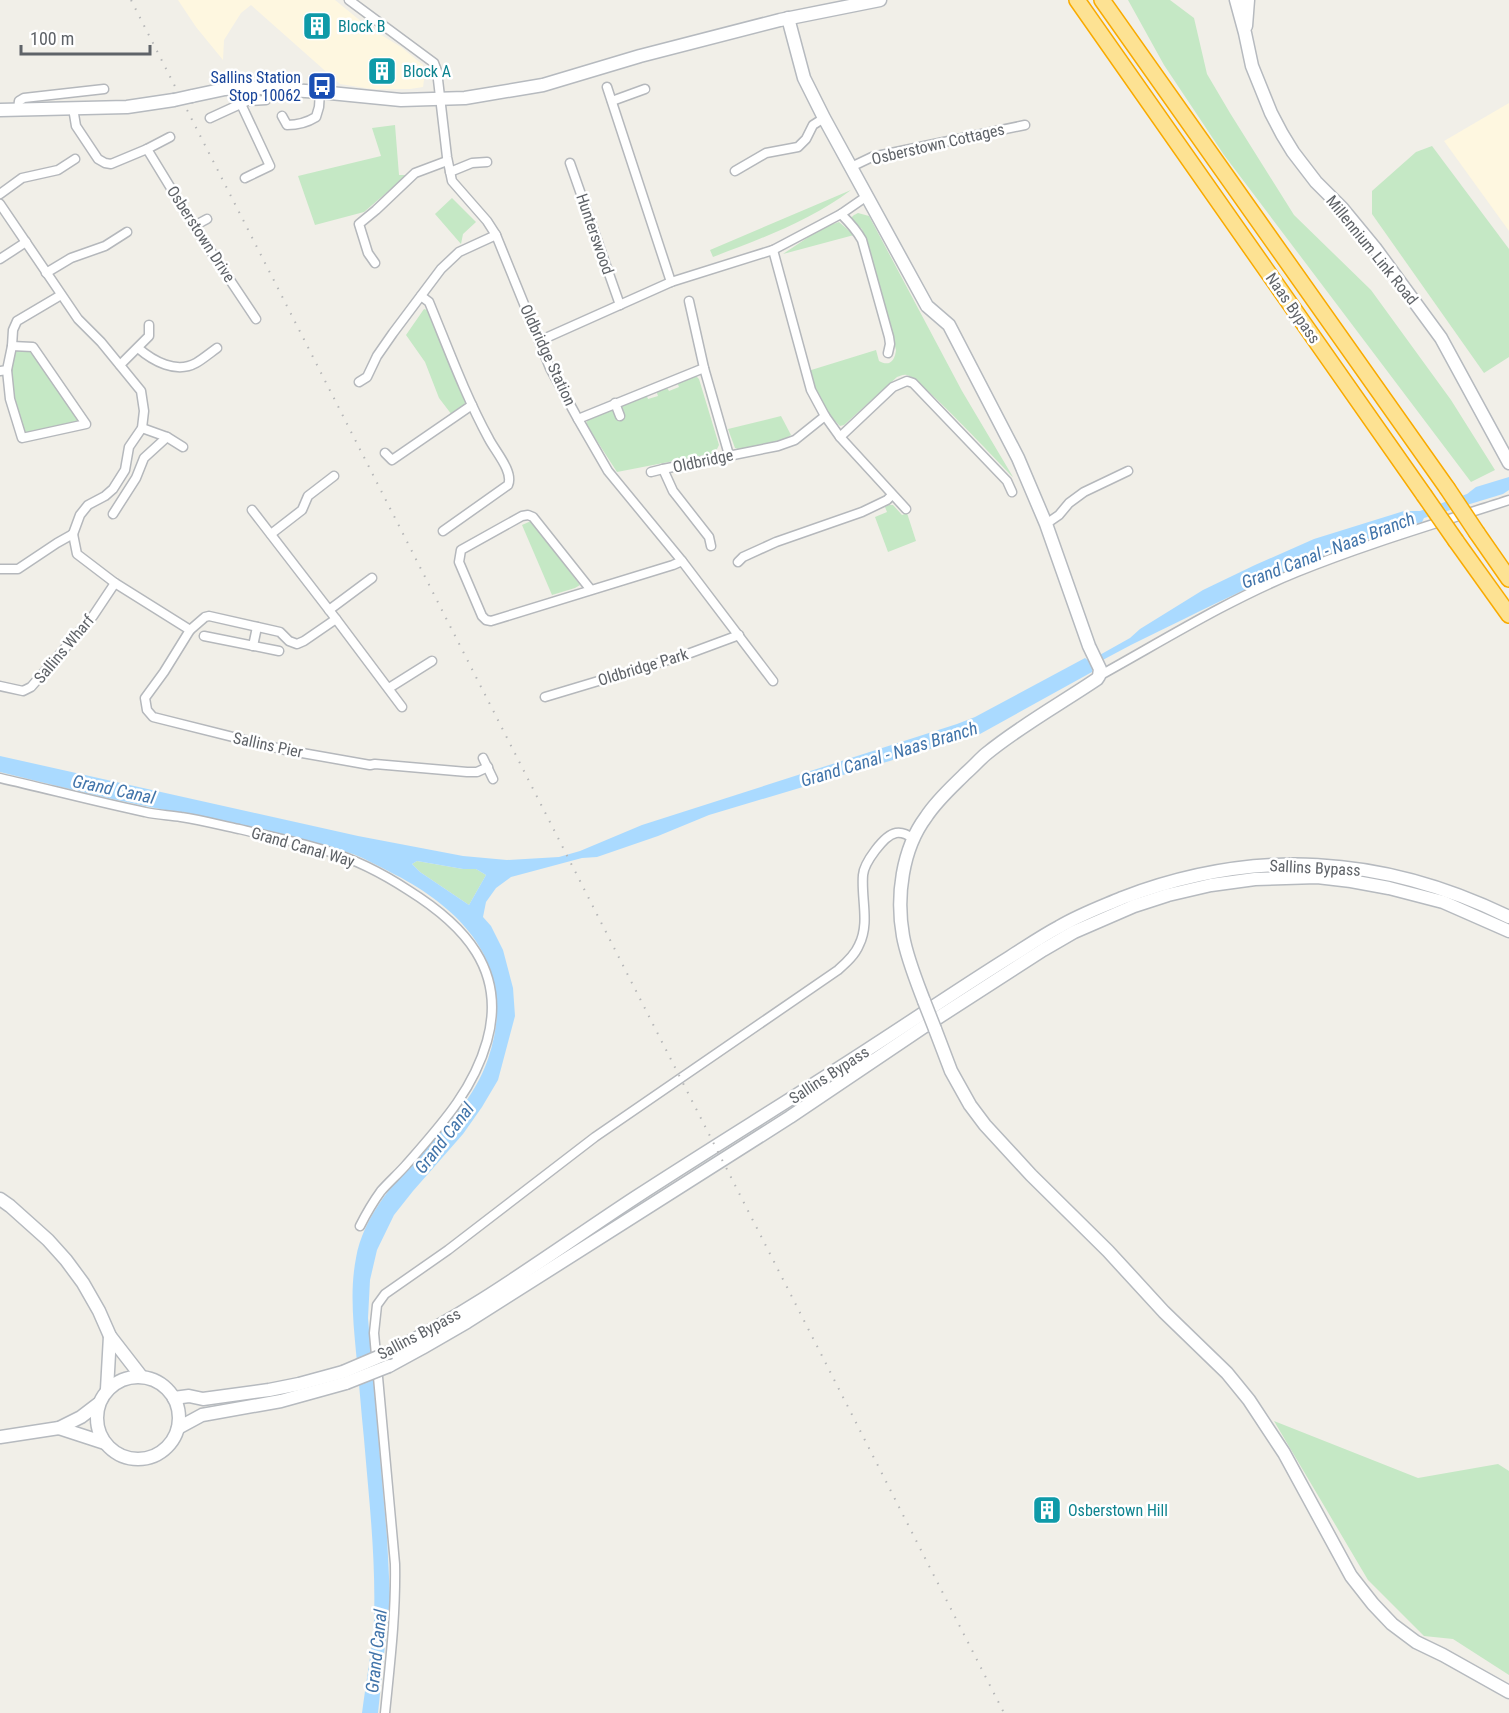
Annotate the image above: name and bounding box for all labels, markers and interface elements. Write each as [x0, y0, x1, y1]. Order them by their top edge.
building icon: Block B [301, 10, 333, 42]
place label: Block B [338, 17, 385, 36]
scale bar [21, 18, 150, 56]
text: 100 m [30, 28, 74, 49]
building icon: Block A [366, 55, 398, 87]
place label: Block A [403, 62, 451, 81]
place label: Sallins Station Stop 10062 [210, 68, 301, 105]
bus stop icon: Sallins Station Stop 10062 [306, 70, 338, 102]
street label: Osberstown Cottages [870, 119, 1006, 169]
street label: Osberstown Drive [163, 182, 239, 286]
street label: Hunterswood [572, 191, 618, 277]
street label: Millennium Link Road [1322, 191, 1422, 309]
street label: Naas Bypass [1262, 269, 1324, 347]
street label: Oldbridge Station [516, 301, 580, 409]
street label: Oldbridge [671, 445, 735, 477]
water label: Grand Canal - Naas Branch [1238, 507, 1418, 593]
street label: Sallins Wharf [30, 611, 98, 687]
street label: Oldbridge Park [596, 644, 691, 690]
water label: Grand Canal - Naas Branch [798, 717, 980, 791]
street label: Sallins Pier [231, 728, 305, 762]
water label: Grand Canal [71, 770, 158, 808]
street label: Grand Canal Way [249, 823, 357, 871]
street label: Sallins Bypass [1269, 856, 1361, 880]
street label: Sallins Bypass [786, 1042, 872, 1108]
water label: Grand Canal [410, 1098, 479, 1178]
street label: Sallins Bypass [374, 1304, 464, 1364]
building icon: Osberstown Hill [1031, 1494, 1063, 1526]
place label: Osberstown Hill [1068, 1501, 1168, 1520]
water label: Grand Canal [361, 1607, 391, 1694]

